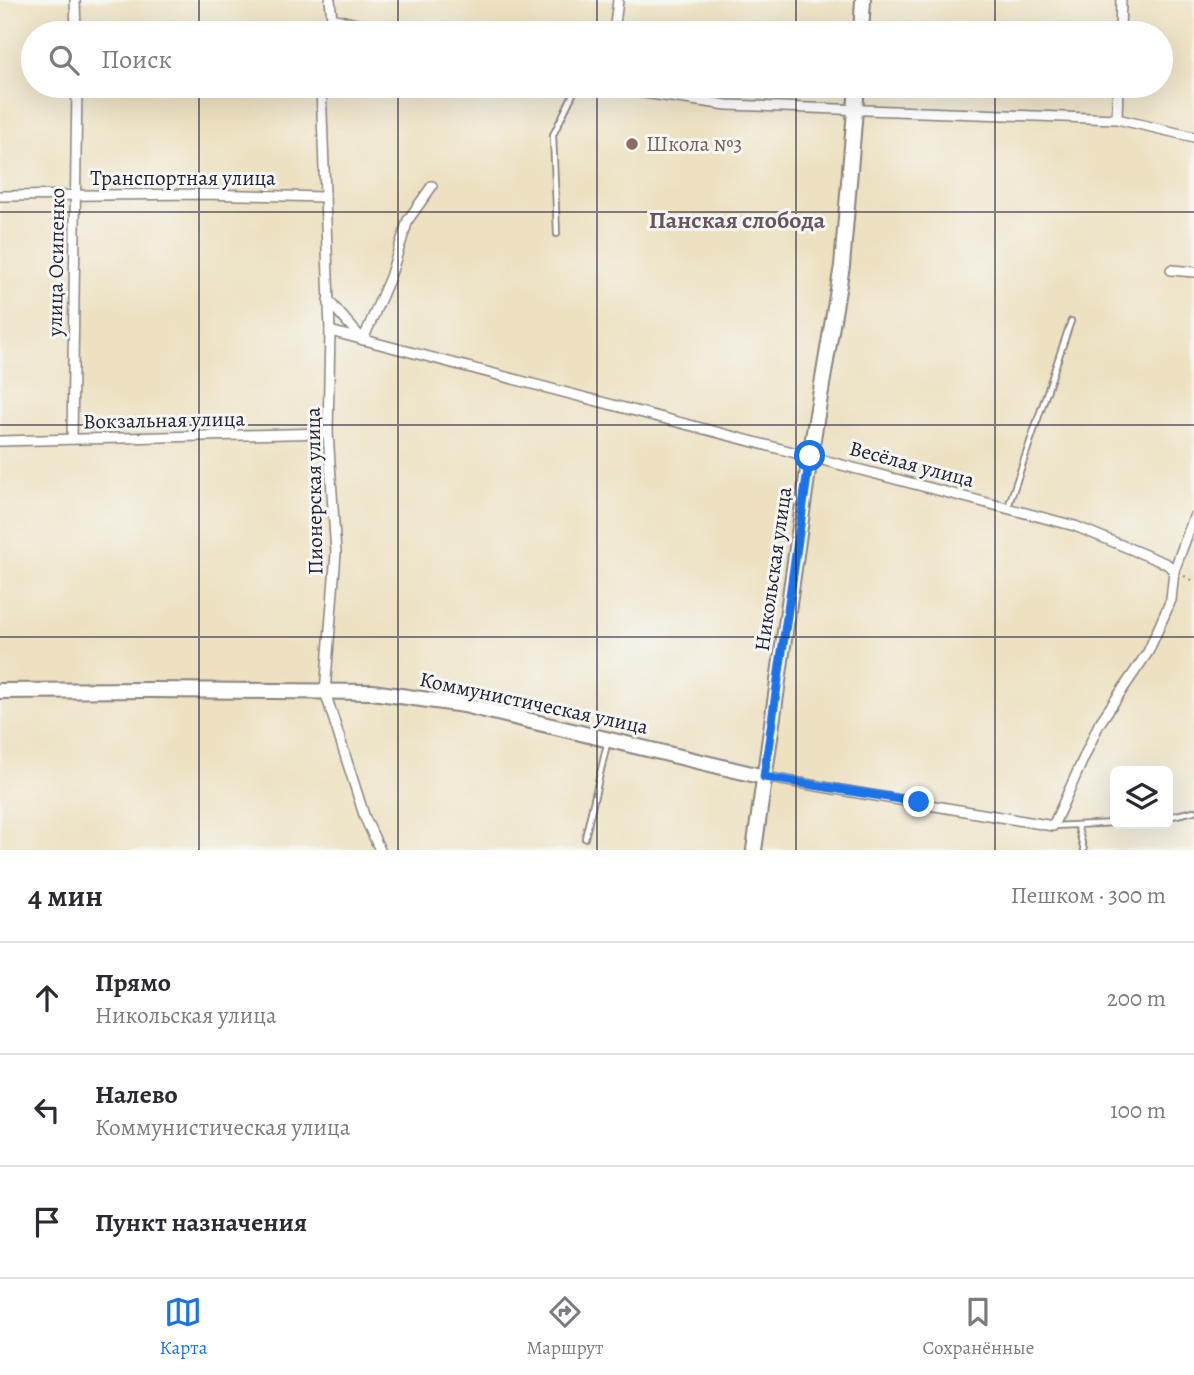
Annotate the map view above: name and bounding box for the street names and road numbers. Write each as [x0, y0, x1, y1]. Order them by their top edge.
street label: Транспортная улица [90, 164, 276, 192]
street label: улица Осипенко [41, 187, 71, 338]
street label: Вокзальная улица [83, 405, 246, 435]
street label: Пионерская улица [299, 407, 329, 575]
street label: Весёлая улица [846, 434, 978, 494]
street label: Никольская улица [748, 485, 798, 653]
street label: Коммунистическая улица [417, 665, 651, 741]

